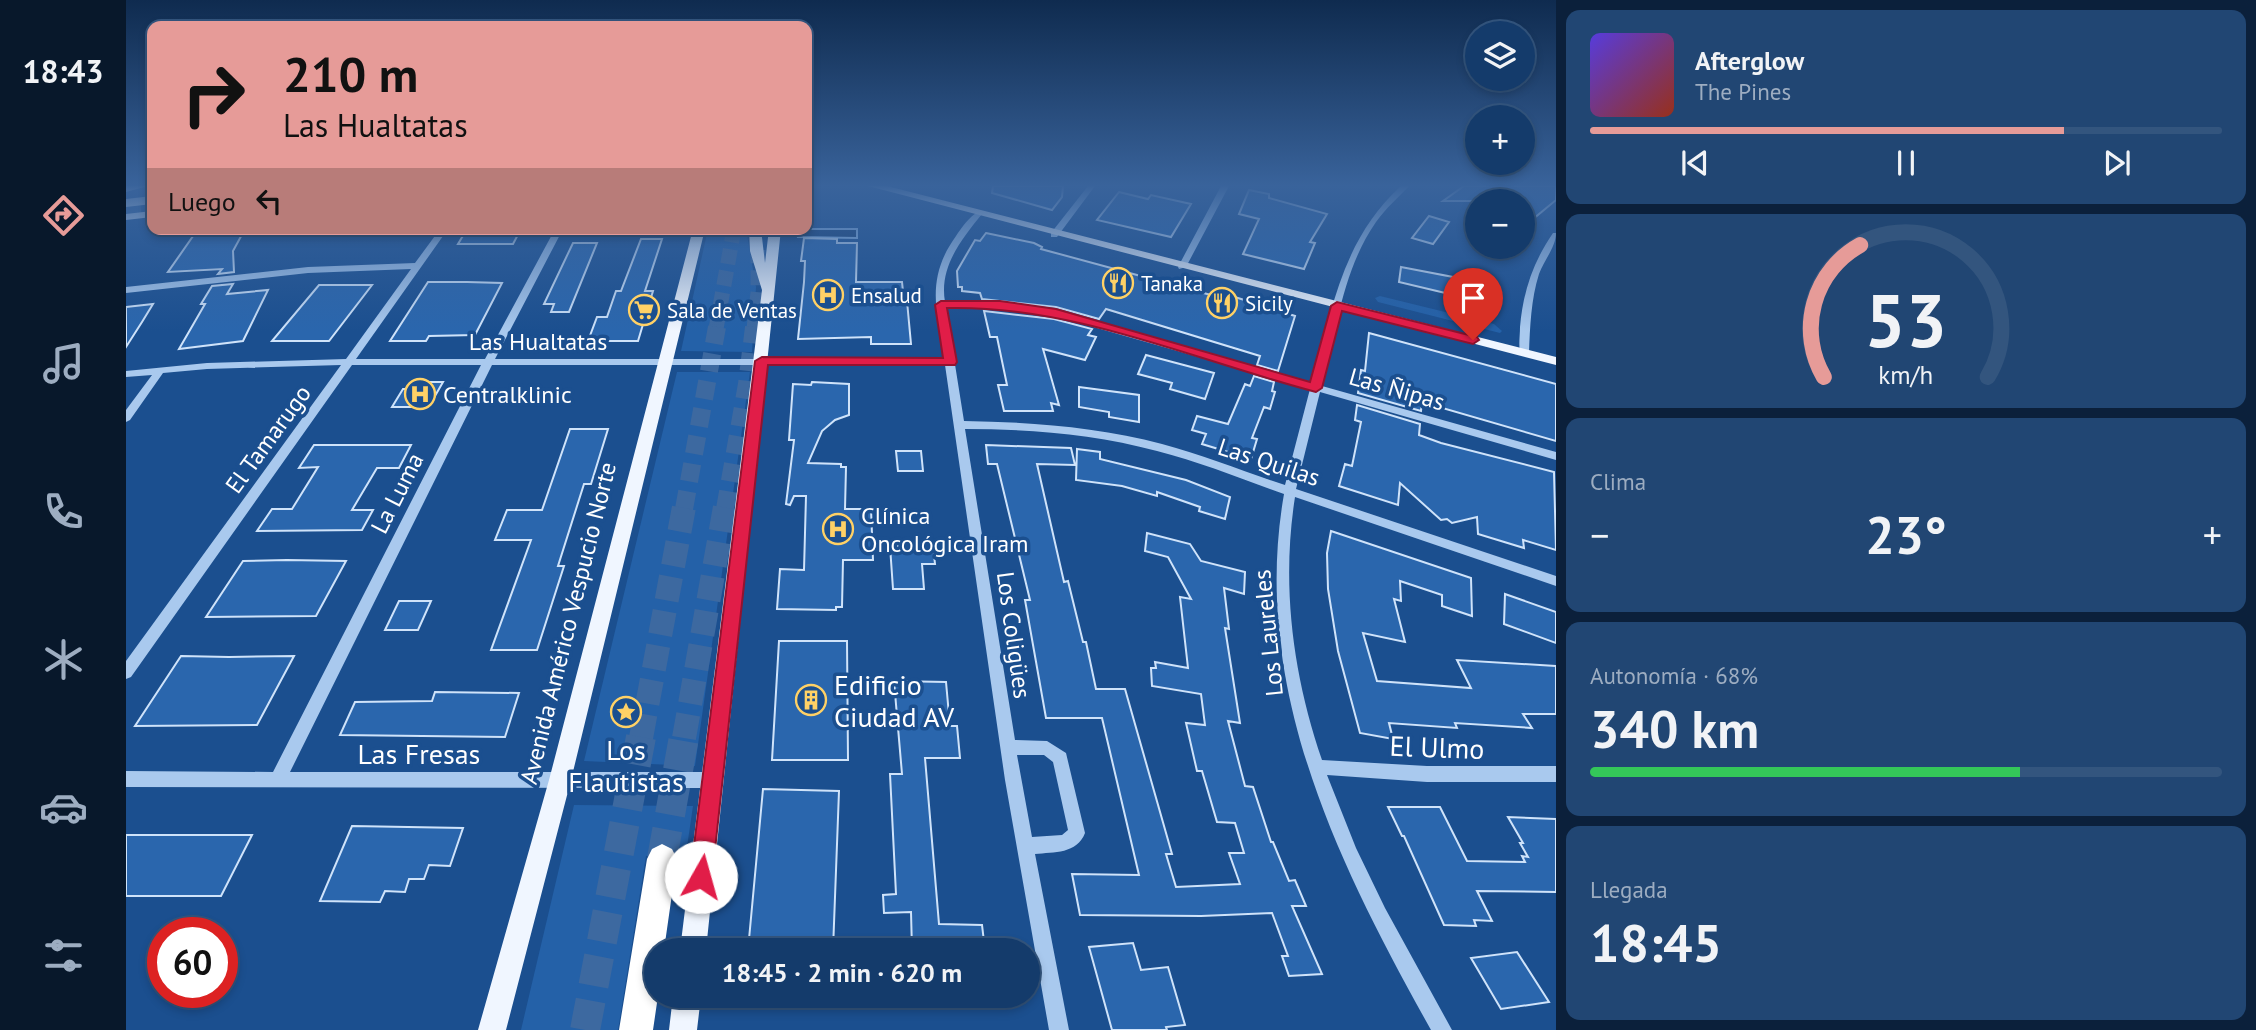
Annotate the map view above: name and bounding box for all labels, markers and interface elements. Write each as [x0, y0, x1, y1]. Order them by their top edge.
map controls [1465, 21, 1535, 259]
button: layers [1465, 21, 1535, 91]
text: 210 m [283, 42, 418, 106]
text: Afterglow [1695, 44, 1804, 77]
icon: right [168, 49, 259, 140]
text: 18:43 [22, 50, 104, 92]
text: The Pines [1695, 77, 1791, 106]
text: Las Hualtatas [283, 104, 468, 146]
button: + [1465, 105, 1535, 175]
icon: previous [1676, 144, 1714, 182]
icon: pause [1887, 144, 1925, 182]
icon: next [2098, 144, 2136, 182]
icon: left [250, 182, 288, 220]
text: Luego [168, 185, 236, 218]
button: − [1465, 189, 1535, 259]
icon: directions [39, 191, 88, 240]
restaurant icon: Tanaka [1101, 266, 1135, 300]
pin [1443, 268, 1503, 340]
place label: Tanaka [1141, 270, 1203, 297]
text: 53 [1865, 273, 1947, 367]
hospital icon: Ensalud [811, 278, 845, 312]
icon: arrive [1454, 279, 1492, 317]
place label: Ensalud [851, 282, 922, 309]
restaurant icon: Sicily [1205, 286, 1239, 320]
place label: Sicily [1245, 290, 1293, 317]
supermarket icon: Sala de Ventas [627, 293, 661, 327]
place label: Sala de Ventas [667, 297, 797, 324]
street label: Las Hualtatas [469, 326, 607, 357]
icon: music [39, 339, 88, 388]
text: km/h [1879, 359, 1933, 391]
street label: Las Ñipas [1346, 361, 1448, 417]
hospital icon: Centralklinic [403, 377, 437, 411]
street label: El Tamarugo [218, 379, 318, 499]
place label: Centralklinic [443, 379, 572, 410]
street label: Las Quilas [1214, 431, 1324, 493]
street label: La Luma [364, 447, 430, 539]
street label: Avenida Américo Vespucio Norte [513, 459, 623, 787]
text: Clima [1590, 467, 1646, 496]
icon: phone [39, 487, 88, 536]
place label: Clínica Oncológica Iram [861, 500, 1029, 559]
text: 23° [1865, 501, 1947, 568]
text: − [1590, 510, 1609, 559]
text: + [2203, 510, 2222, 559]
hospital icon: Clínica Oncológica Iram [821, 512, 855, 546]
street label: Los Laureles [1246, 568, 1290, 698]
street label: Los Coligües [990, 570, 1038, 700]
icon: climate [39, 635, 88, 684]
text: Autonomía · 68% [1590, 661, 1758, 690]
place label: Edificio Ciudad AV [834, 666, 954, 735]
building icon: Edificio Ciudad AV [794, 683, 828, 717]
place icon: Los Flautistas [609, 695, 643, 729]
text: 340 km [1590, 695, 1759, 762]
street label: El Ulmo [1389, 727, 1485, 767]
place label: Los Flautistas [568, 731, 684, 800]
street label: Las Fresas [358, 735, 480, 772]
icon: car [39, 783, 88, 832]
position arrow [664, 840, 738, 914]
text: Llegada [1590, 875, 1668, 904]
text: 18:45 [1590, 909, 1722, 976]
speed limit sign: 60 [147, 917, 238, 1008]
icon: filters [39, 931, 88, 980]
text: 18:45 · 2 min · 620 m [722, 956, 962, 989]

